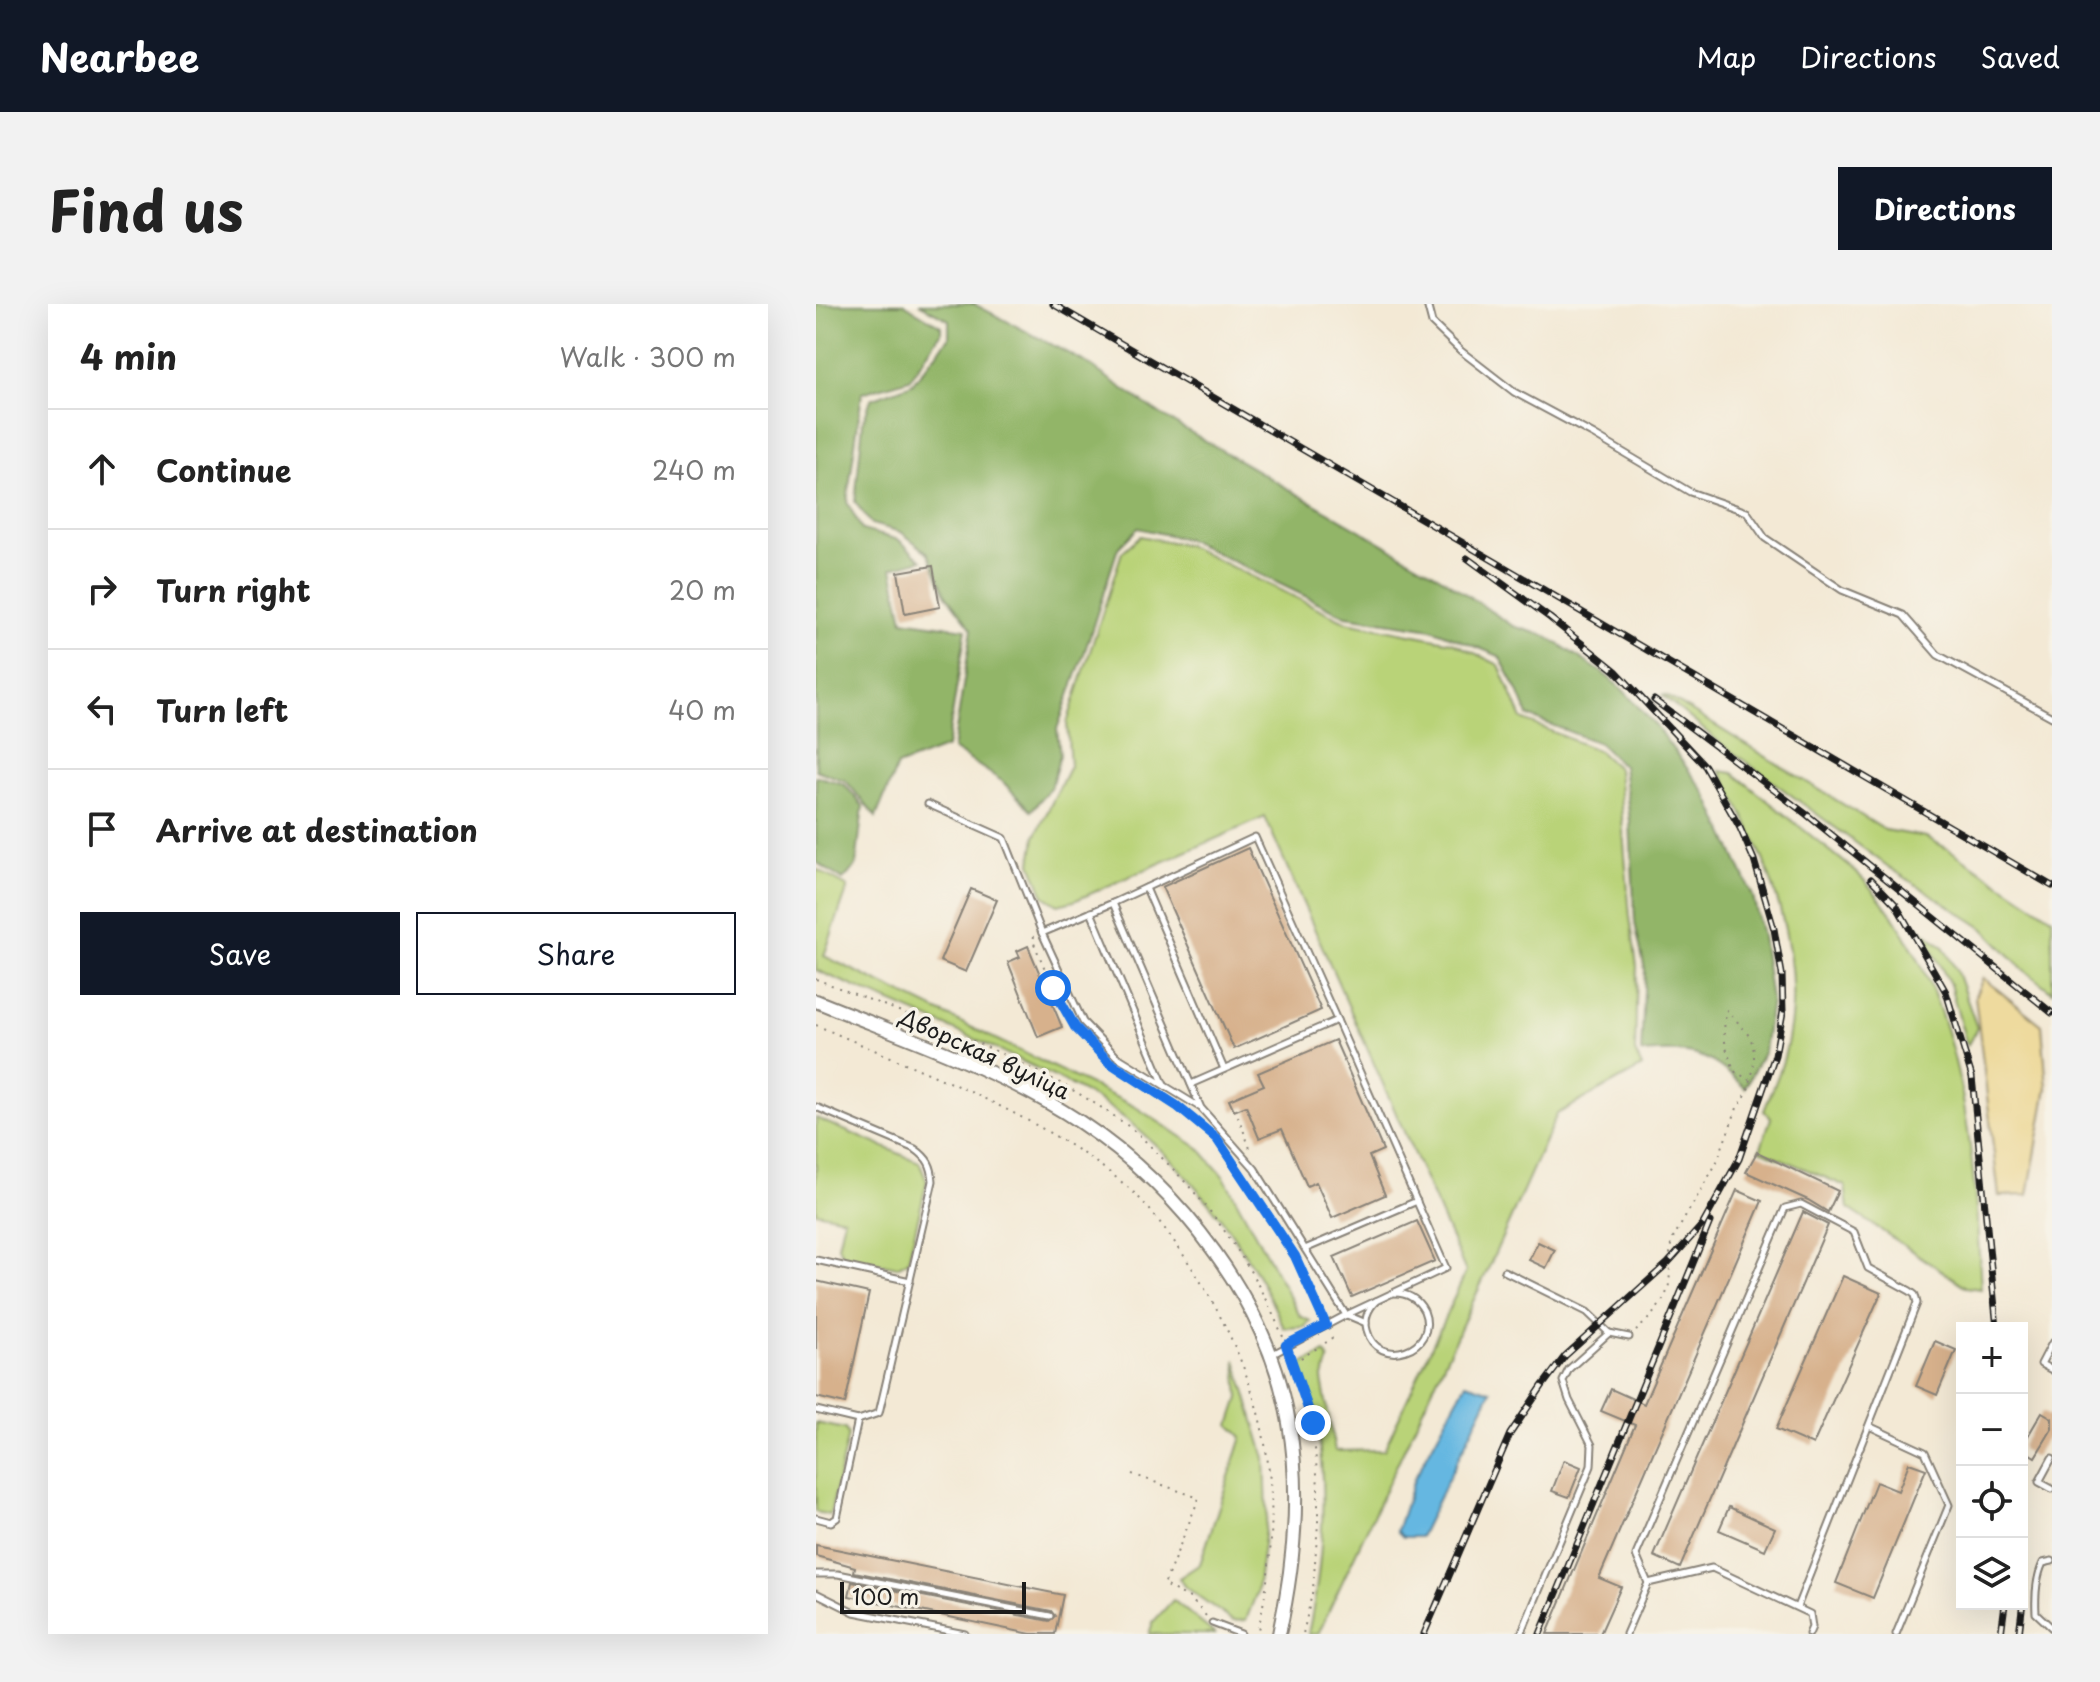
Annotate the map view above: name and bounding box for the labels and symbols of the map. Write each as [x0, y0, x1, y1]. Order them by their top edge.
route start [1035, 970, 1071, 1006]
street label: Дворская вуліца [894, 998, 1076, 1107]
route end [1295, 1405, 1331, 1441]
scale bar [840, 1578, 1026, 1614]

